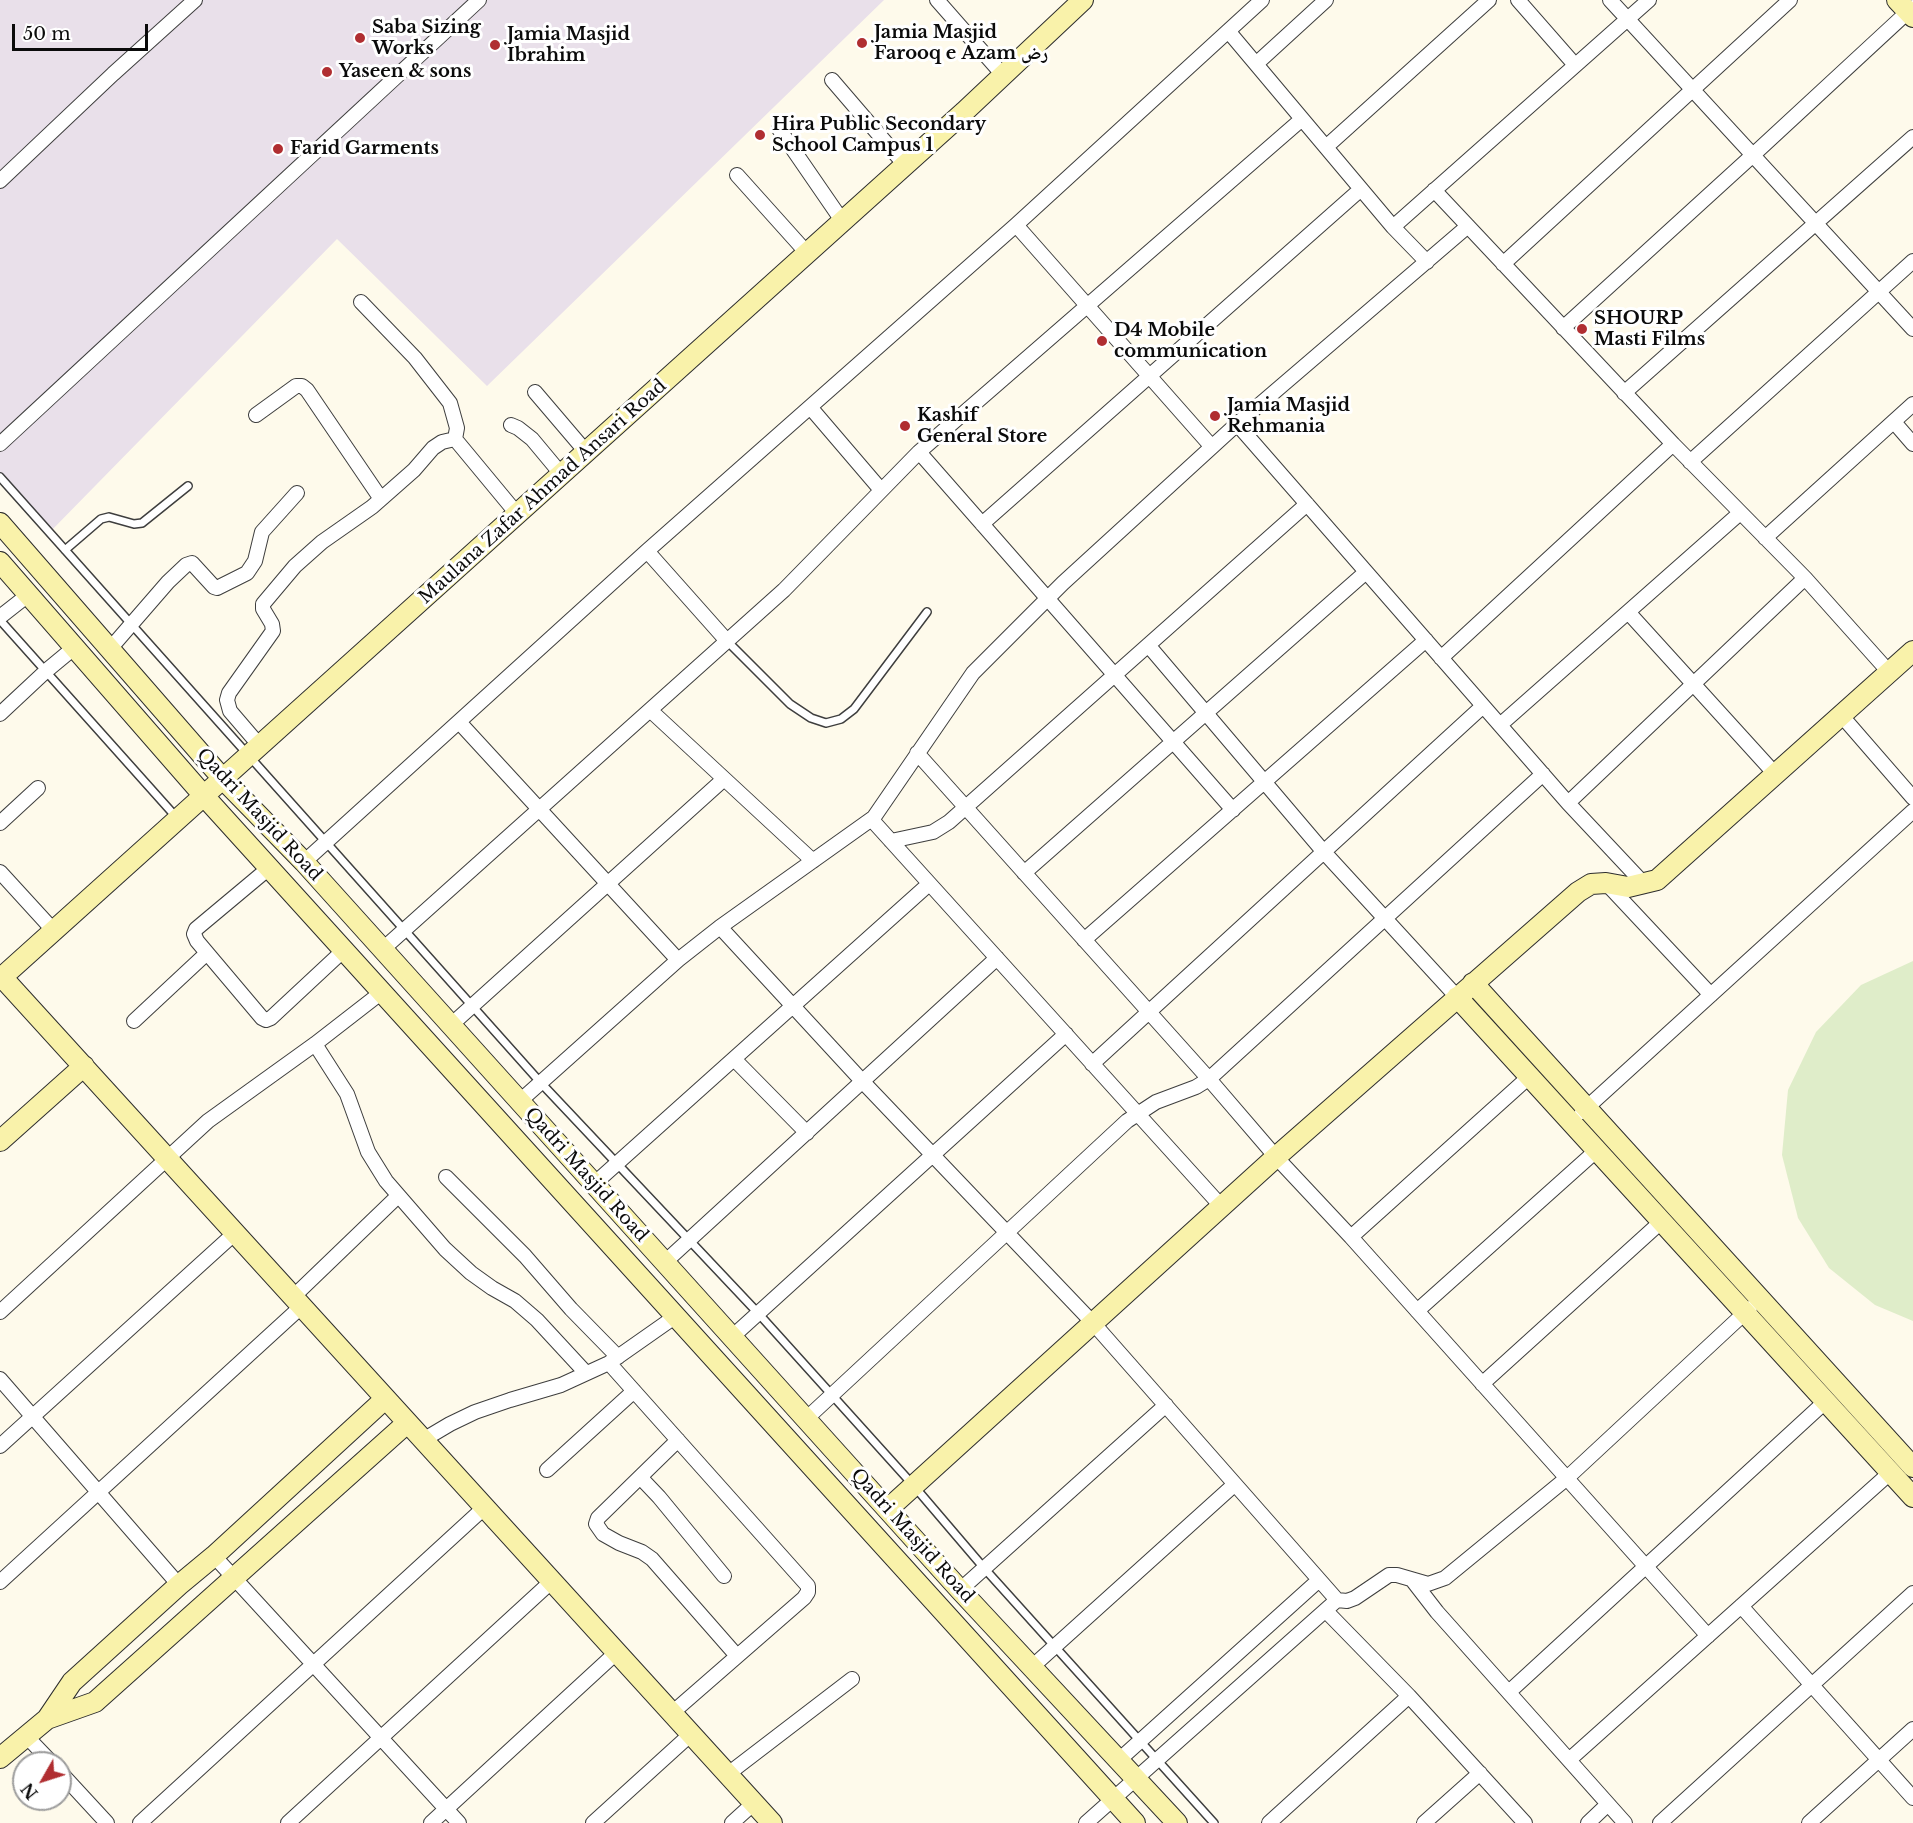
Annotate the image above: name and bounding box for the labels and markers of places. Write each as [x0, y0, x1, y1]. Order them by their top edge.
place label: Saba Sizing Works [372, 17, 481, 60]
place label: Jamia Masjid Farooq e Azam رض [874, 22, 1048, 64]
place label: Jamia Masjid Ibrahim [507, 24, 630, 66]
marker: Saba Sizing Works [353, 31, 367, 45]
marker: Jamia Masjid Farooq e Azam رض [855, 36, 869, 50]
marker: Jamia Masjid Ibrahim [488, 38, 502, 52]
place label: Yaseen & sons [339, 61, 471, 83]
marker: Yaseen & sons [320, 65, 334, 79]
place label: Hira Public Secondary School Campus 1 [772, 114, 986, 156]
marker: Hira Public Secondary School Campus 1 [753, 128, 767, 142]
place label: Farid Garments [290, 138, 439, 160]
marker: Farid Garments [271, 142, 285, 156]
place label: SHOURP Masti Films [1594, 308, 1705, 350]
place label: D4 Mobile communication [1114, 320, 1267, 362]
marker: SHOURP Masti Films [1575, 322, 1589, 336]
marker: D4 Mobile communication [1095, 334, 1109, 348]
place label: Jamia Masjid Rehmania [1227, 395, 1350, 438]
place label: Kashif General Store [917, 405, 1047, 448]
marker: Jamia Masjid Rehmania [1208, 409, 1222, 423]
marker: Kashif General Store [898, 419, 912, 433]

